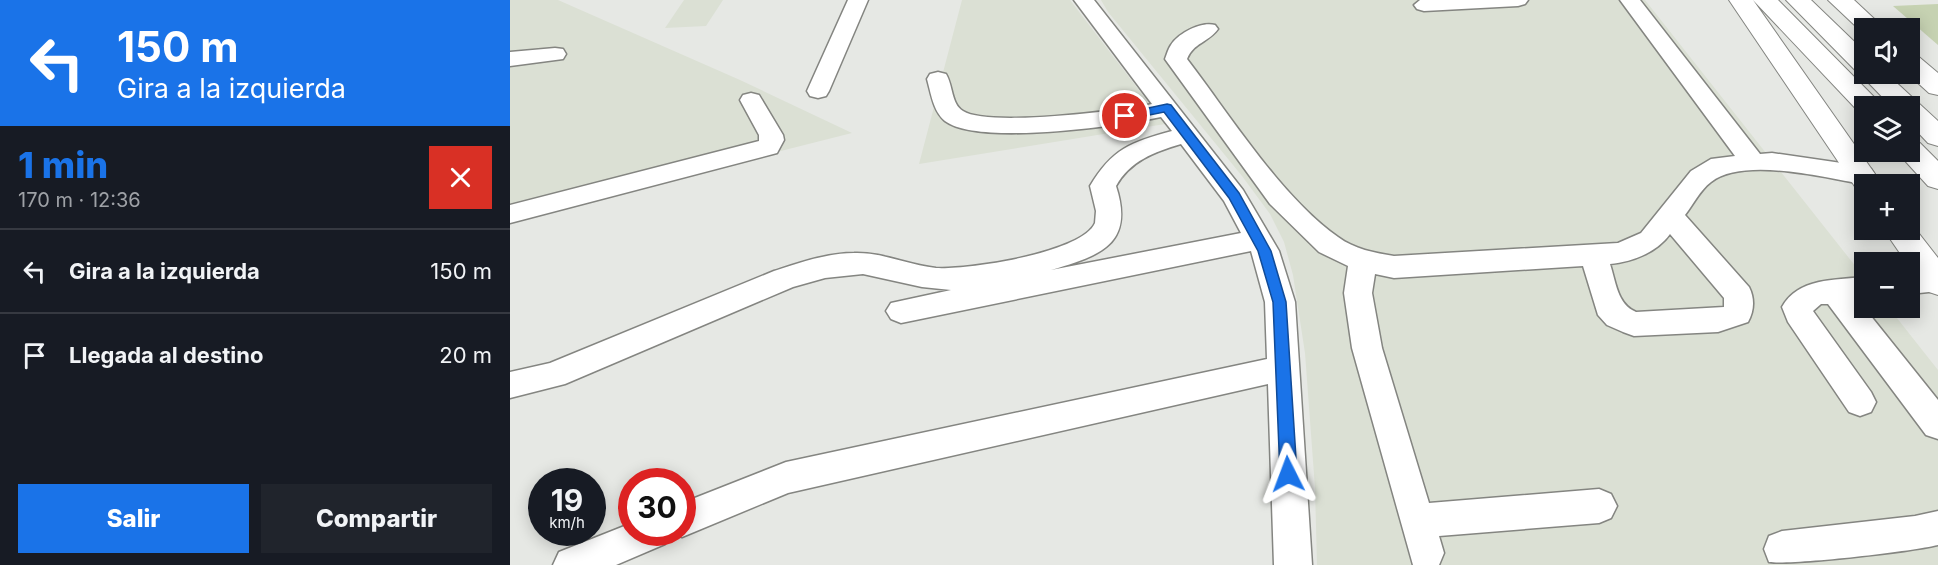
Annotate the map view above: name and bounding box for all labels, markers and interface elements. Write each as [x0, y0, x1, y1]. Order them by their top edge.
map controls [1854, 18, 1920, 318]
button: sound [1854, 18, 1920, 84]
text: 150 m [117, 21, 239, 72]
icon: left [18, 24, 96, 102]
text: Gira a la izquierda [117, 72, 346, 105]
pin [1099, 90, 1150, 141]
button: layers [1854, 96, 1920, 162]
icon: arrive [1108, 99, 1141, 132]
text: 1 min [18, 143, 108, 187]
button: close [429, 146, 492, 209]
button: + [1854, 174, 1920, 240]
text: 170 m · 12:36 [18, 188, 141, 212]
button: − [1854, 252, 1920, 318]
icon: left [18, 255, 51, 288]
text: Gira a la izquierda [69, 258, 260, 284]
text: 150 m [430, 258, 492, 284]
icon: arrive [18, 339, 51, 372]
text: Llegada al destino [69, 342, 263, 368]
text: 20 m [439, 342, 492, 368]
position arrow [1256, 442, 1320, 506]
speed limit sign: 30 [618, 468, 696, 546]
text: 19 [551, 482, 583, 518]
button: Salir [18, 484, 249, 553]
button: Compartir [261, 484, 492, 553]
text: km/h [549, 513, 585, 532]

